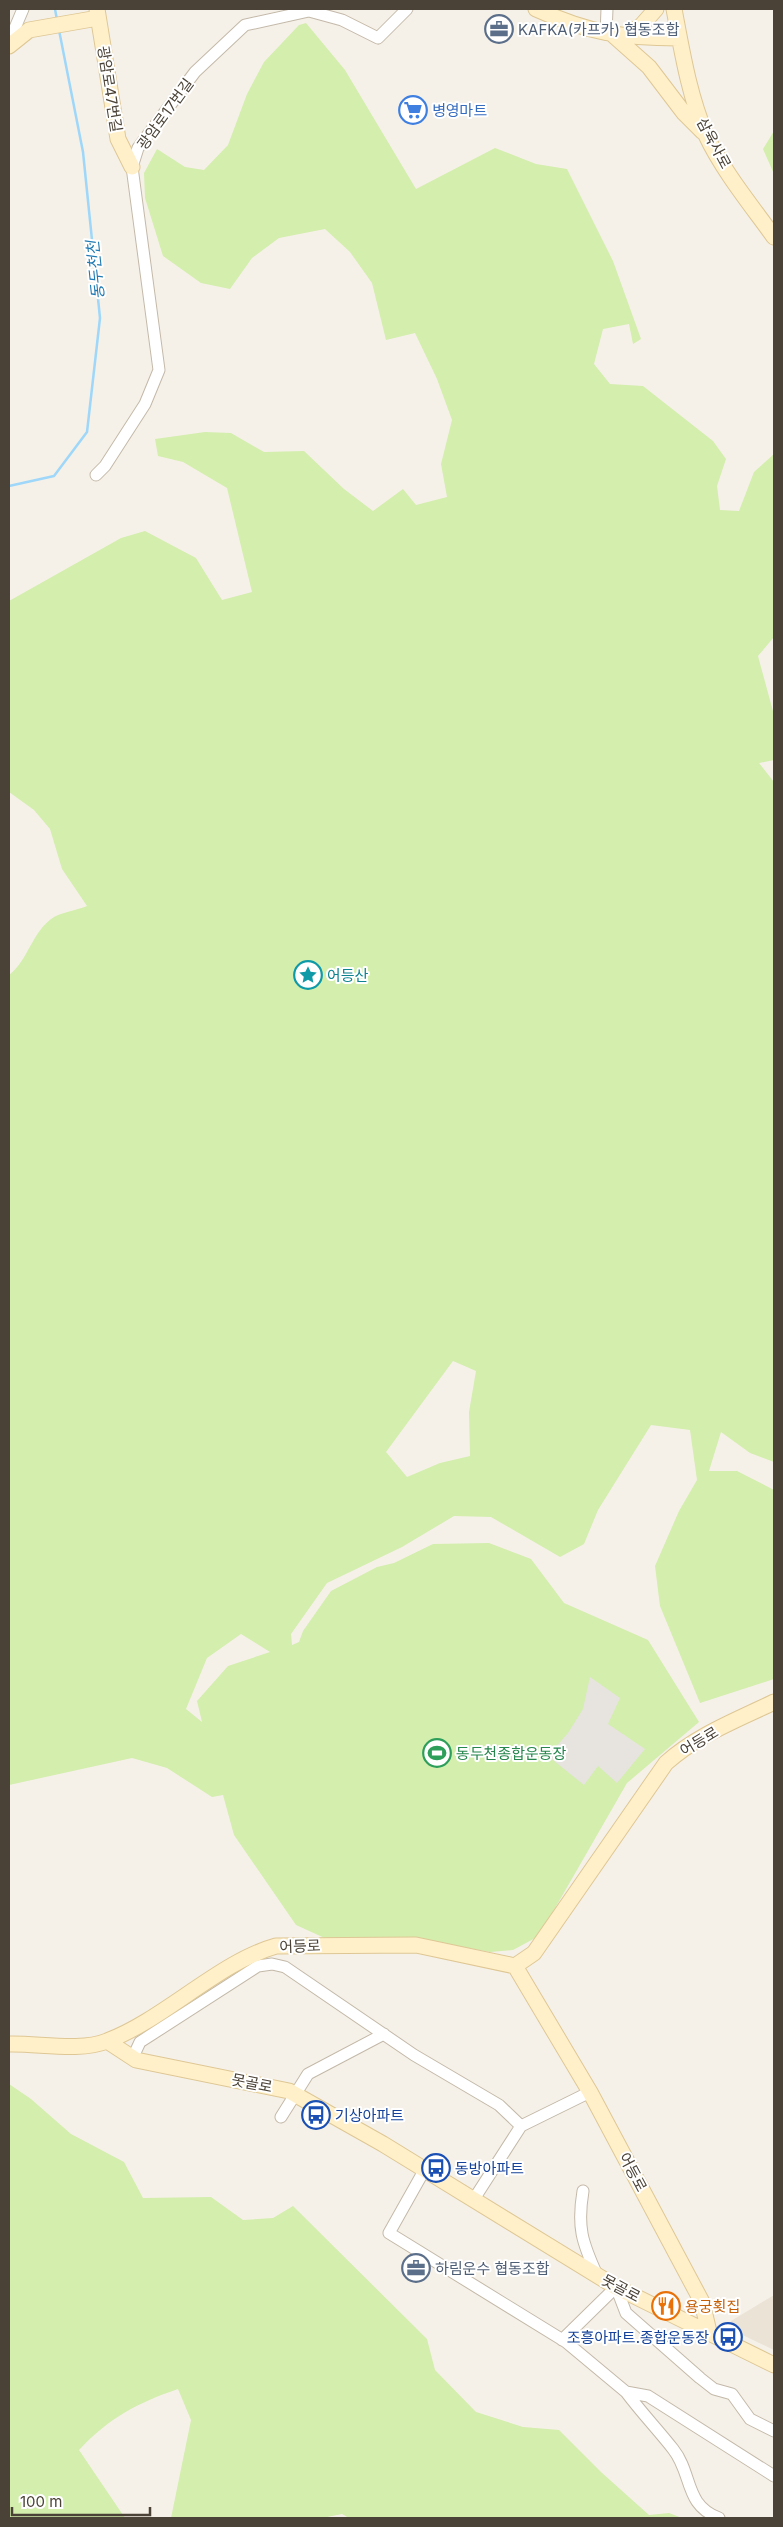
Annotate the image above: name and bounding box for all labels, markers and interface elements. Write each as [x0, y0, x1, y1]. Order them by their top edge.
office icon: KAFKA(카프카) 협동조합 [484, 14, 514, 44]
place label: KAFKA(카프카) 협동조합 [518, 20, 680, 39]
street label: 광암로47번길 [94, 44, 126, 134]
street label: 광암로17번길 [133, 75, 197, 153]
supermarket icon: 병영마트 [398, 95, 428, 125]
place label: 병영마트 [432, 101, 487, 120]
street label: 삼육사로 [693, 114, 735, 172]
water label: 동두천천 [82, 237, 108, 300]
place icon: 어등산 [293, 960, 323, 990]
place label: 어등산 [327, 966, 369, 985]
street label: 어등로 [676, 1722, 722, 1760]
sports icon: 동두천종합운동장 [422, 1738, 452, 1768]
place label: 동두천종합운동장 [456, 1744, 567, 1763]
street label: 어등로 [279, 1936, 321, 1956]
street label: 못골로 [230, 2070, 274, 2096]
bus stop icon: 기상아파트 [301, 2100, 331, 2130]
place label: 기상아파트 [335, 2106, 404, 2125]
street label: 어등로 [615, 2149, 651, 2195]
bus stop icon: 동방아파트 [421, 2153, 451, 2183]
place label: 동방아파트 [455, 2159, 524, 2178]
office icon: 하림운수 협동조합 [401, 2253, 431, 2283]
place label: 하림운수 협동조합 [435, 2259, 550, 2278]
street label: 못골로 [598, 2270, 644, 2306]
restaurant icon: 용궁횟집 [651, 2291, 681, 2321]
place label: 용궁횟집 [685, 2297, 740, 2316]
bus stop icon: 조흥아파트.종합운동장 [713, 2322, 743, 2352]
place label: 조흥아파트.종합운동장 [567, 2328, 709, 2347]
scale bar [12, 2484, 150, 2516]
text: 100 m [20, 2492, 62, 2511]

